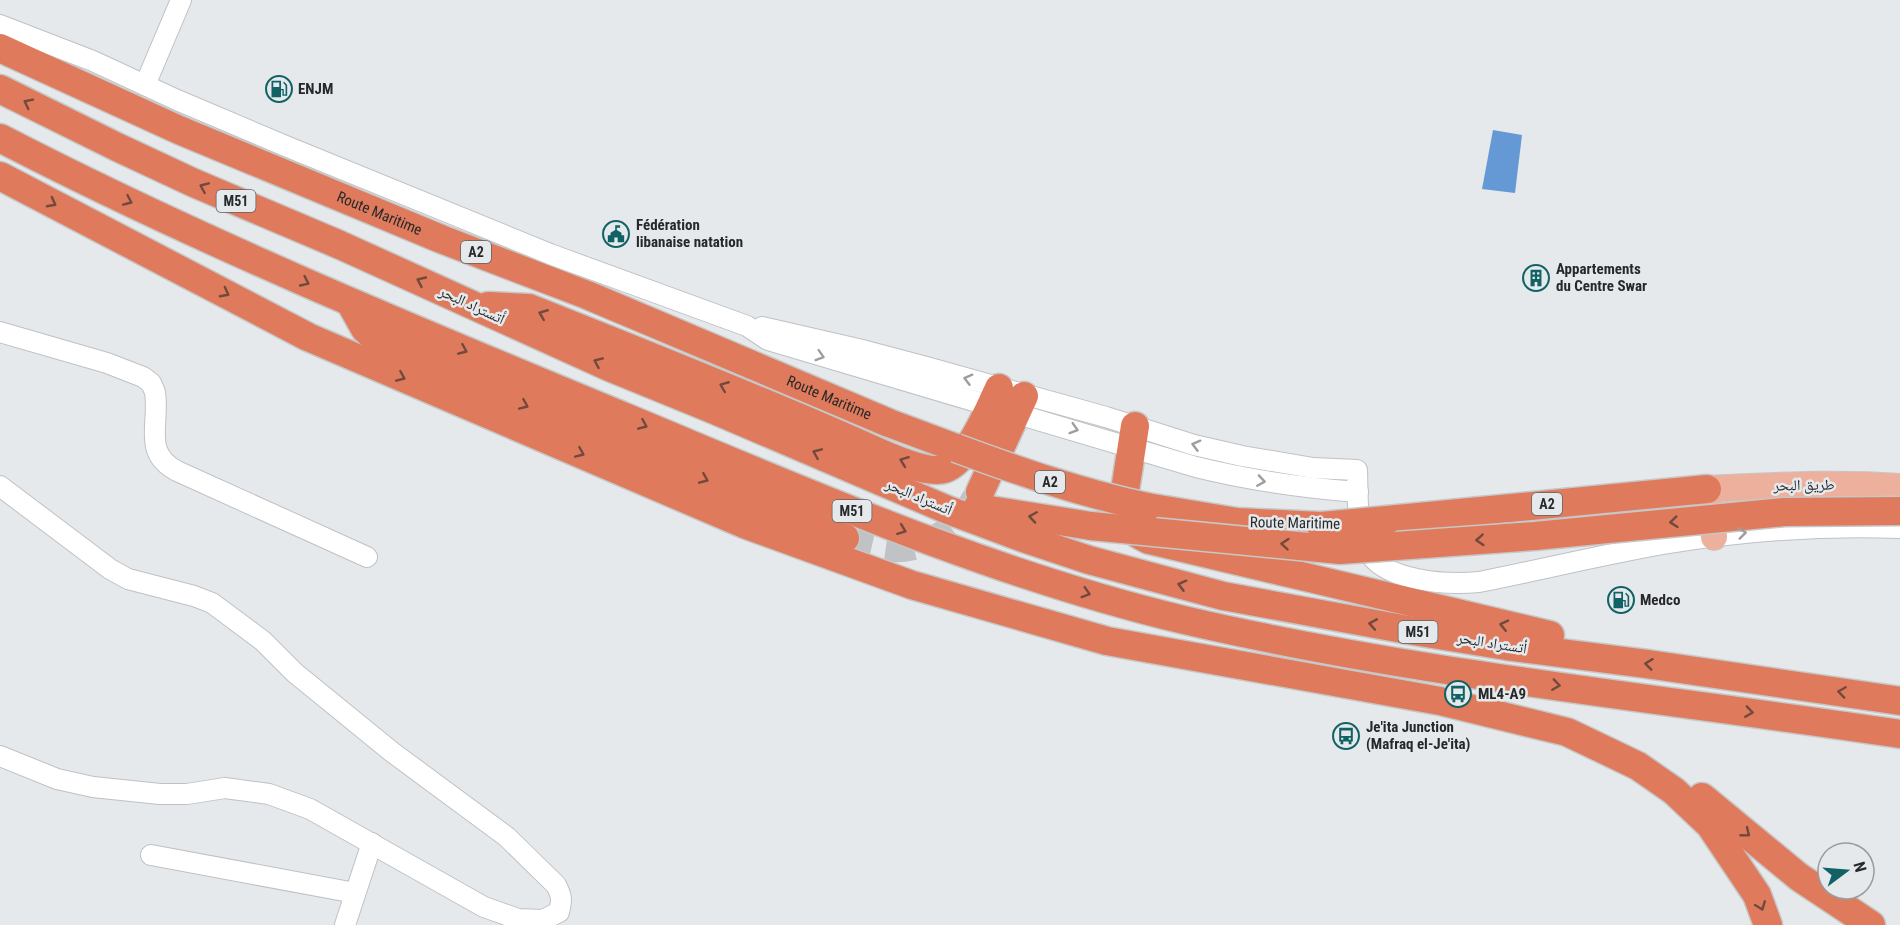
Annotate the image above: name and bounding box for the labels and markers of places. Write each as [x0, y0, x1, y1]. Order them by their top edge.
fuel station icon: ENJM [264, 74, 294, 104]
place label: ENJM [298, 80, 333, 98]
place label: Fédération libanaise natation [636, 216, 743, 251]
public building icon: Fédération libanaise natation [601, 219, 631, 249]
place label: Appartements du Centre Swar [1556, 260, 1647, 295]
building icon: Appartements du Centre Swar [1521, 263, 1551, 293]
fuel station icon: Medco [1606, 585, 1636, 615]
place label: Medco [1640, 591, 1680, 609]
bus stop icon: ML4-A9 [1443, 679, 1473, 709]
place label: ML4-A9 [1478, 685, 1526, 703]
place label: Je'ita Junction (Mafraq el-Je'ita) [1366, 718, 1471, 753]
bus stop icon: Je'ita Junction (Mafraq el-Je'ita) [1331, 721, 1361, 751]

